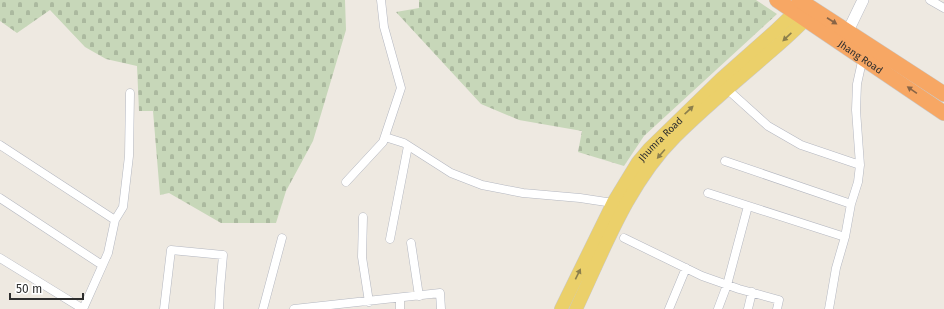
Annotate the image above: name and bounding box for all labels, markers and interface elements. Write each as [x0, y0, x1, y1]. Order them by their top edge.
one-way arrow [827, 17, 837, 25]
one-way arrow [782, 32, 791, 41]
street label: Jhang Road [836, 38, 885, 77]
one-way arrow [907, 86, 917, 94]
one-way arrow [684, 105, 694, 114]
street label: Jhumra Road [636, 115, 685, 164]
one-way arrow [656, 148, 665, 159]
one-way arrow [575, 268, 581, 279]
scale bar [10, 275, 83, 301]
text: 50 m [16, 282, 42, 296]

